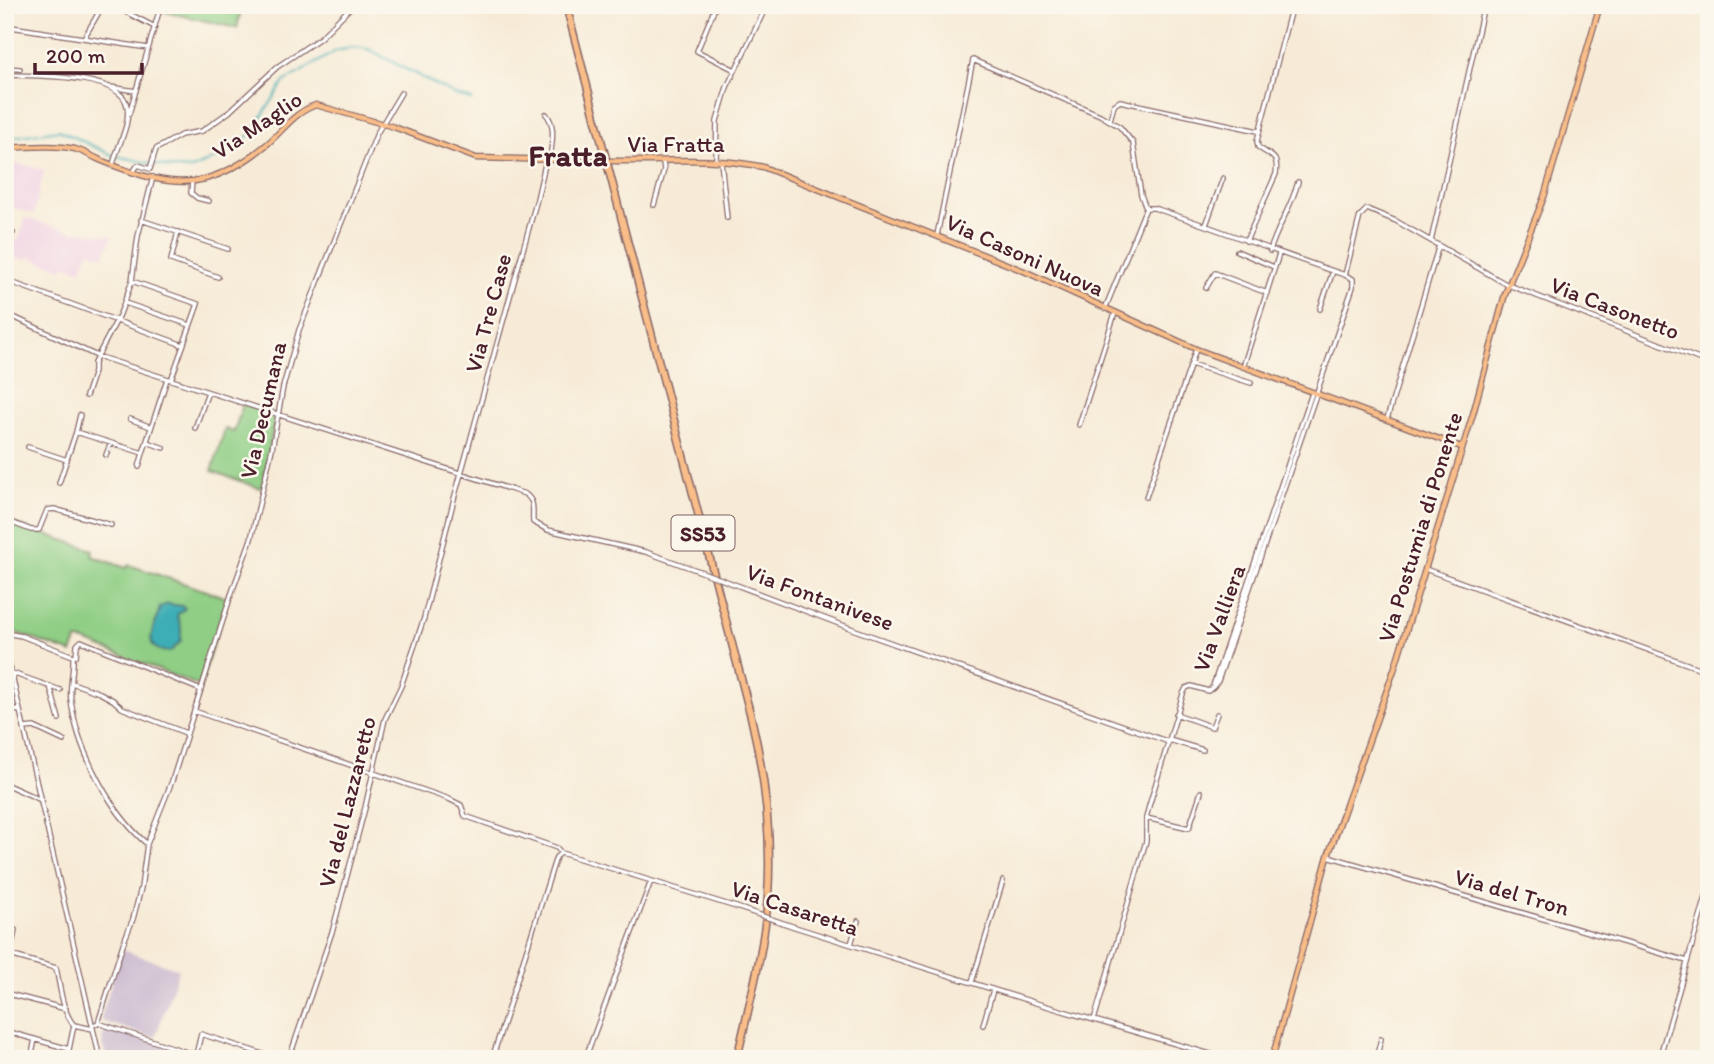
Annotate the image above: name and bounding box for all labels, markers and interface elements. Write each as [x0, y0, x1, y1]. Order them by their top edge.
scale bar [35, 32, 142, 76]
text: 200 m [46, 43, 106, 68]
street label: Via Maglio [207, 85, 307, 165]
street label: Via Fratta [627, 130, 725, 158]
district label: Fratta [529, 137, 608, 174]
street label: Via Casoni Nuova [942, 208, 1108, 302]
street label: Via Tre Case [459, 250, 517, 376]
street label: Via Casonetto [1547, 271, 1683, 345]
street label: Via Decumana [234, 339, 292, 481]
street label: Via Postumia di Ponente [1372, 409, 1468, 645]
road number: SS53 [672, 516, 734, 550]
street label: Via Fontanivese [742, 557, 898, 637]
street label: Via Valliera [1187, 560, 1251, 676]
street label: Via del Lazzaretto [312, 713, 382, 891]
street label: Via del Tron [1451, 862, 1573, 922]
street label: Via Casaretta [728, 874, 863, 942]

